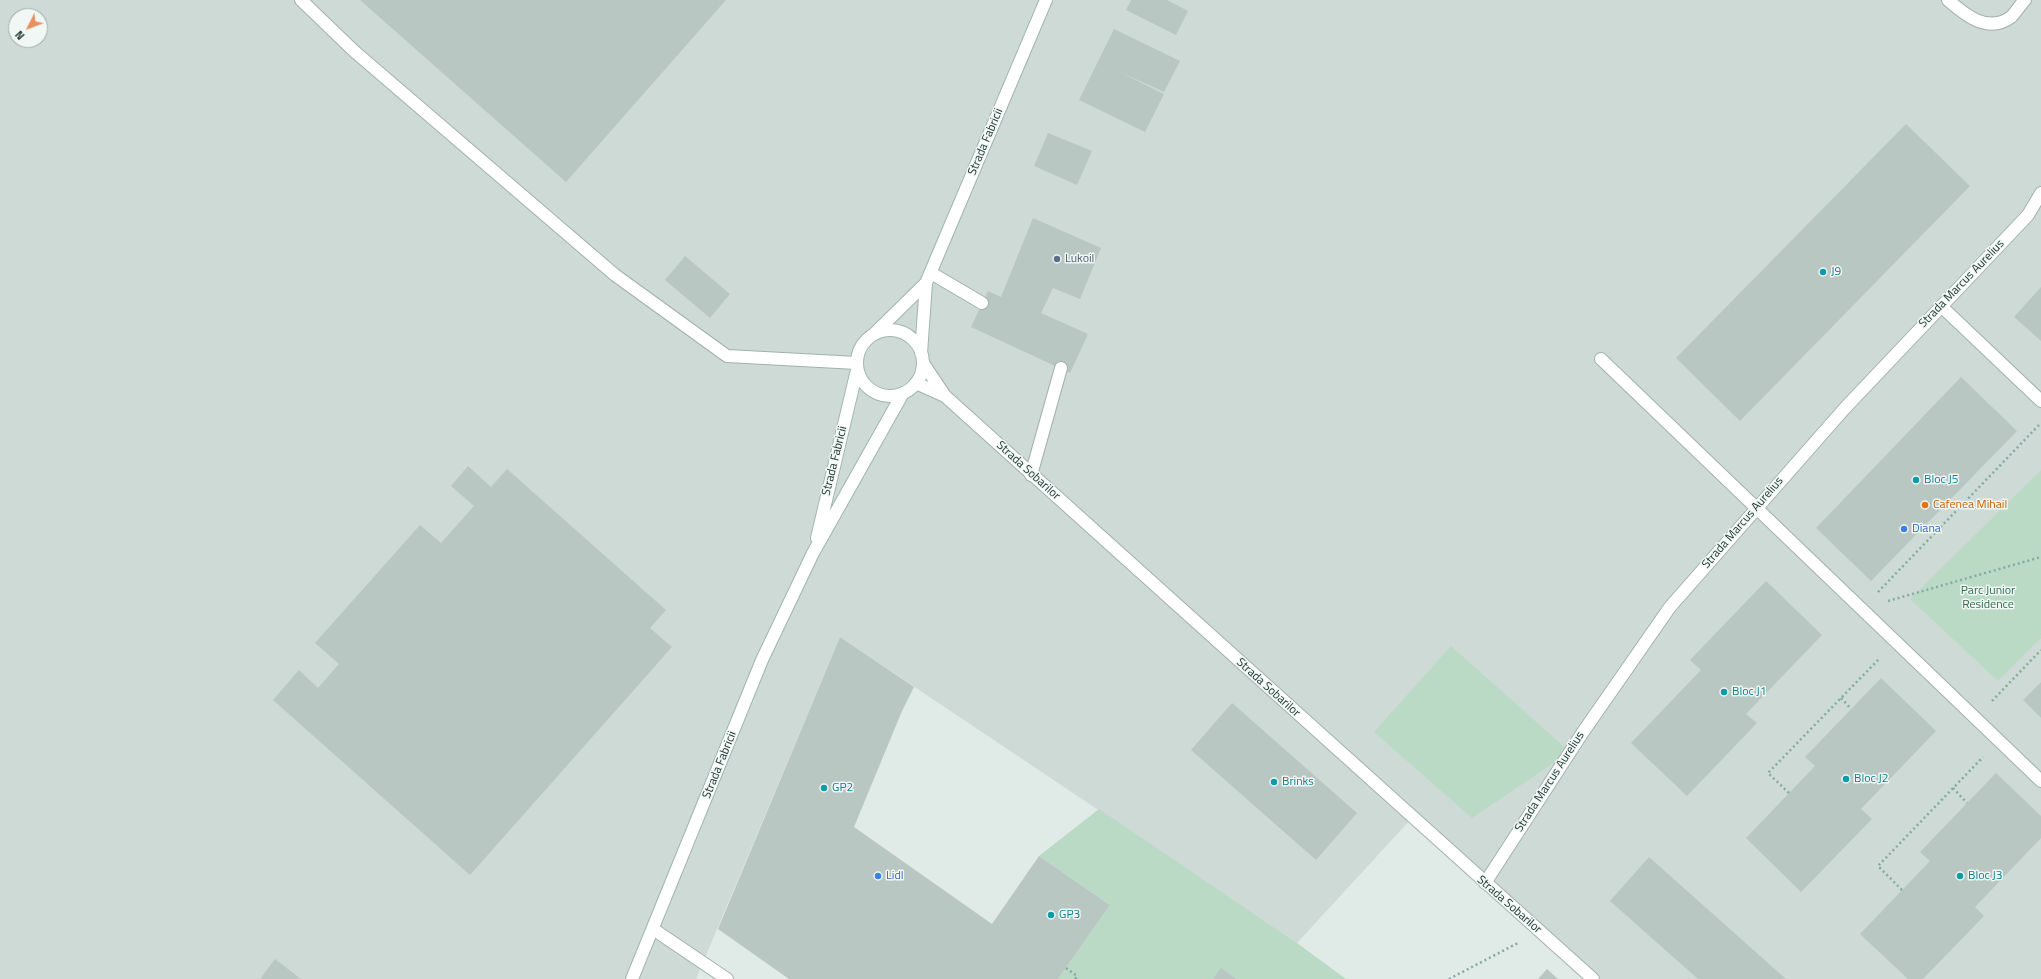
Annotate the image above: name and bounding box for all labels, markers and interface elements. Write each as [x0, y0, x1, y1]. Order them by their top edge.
north arrow [8, 8, 48, 48]
text: N [11, 27, 28, 44]
street label: Strada Fabricii [965, 106, 1007, 178]
street label: Strada Marcus Aurelius [1916, 237, 2008, 331]
place label: Lukoil [1065, 252, 1094, 266]
marker: Lukoil [1052, 254, 1062, 264]
place label: J9 [1831, 265, 1841, 279]
marker: J9 [1818, 267, 1828, 277]
street label: Strada Fabricii [819, 425, 851, 497]
street label: Strada Sobarilor [993, 439, 1063, 503]
place label: Bloc J5 [1924, 473, 1959, 487]
street label: Strada Marcus Aurelius [1699, 474, 1787, 572]
marker: Bloc J5 [1911, 475, 1921, 485]
place label: Cafenea Mihail [1933, 498, 2007, 512]
marker: Cafenea Mihail [1920, 500, 1930, 510]
place label: Diana [1912, 522, 1941, 536]
marker: Diana [1899, 524, 1909, 534]
park label: Parc Junior Residence [1961, 584, 2015, 612]
street label: Strada Sobarilor [1233, 656, 1303, 720]
place label: Bloc J1 [1732, 685, 1767, 699]
marker: Bloc J1 [1719, 687, 1729, 697]
street label: Strada Fabricii [700, 729, 740, 801]
street label: Strada Marcus Aurelius [1512, 729, 1588, 835]
place label: Bloc J2 [1854, 772, 1889, 786]
marker: Bloc J2 [1841, 774, 1851, 784]
place label: Brinks [1282, 775, 1314, 789]
marker: Brinks [1269, 777, 1279, 787]
place label: GP2 [832, 781, 853, 795]
marker: GP2 [819, 783, 829, 793]
place label: Lidl [886, 869, 903, 883]
place label: Bloc J3 [1968, 869, 2003, 883]
marker: Lidl [873, 871, 883, 881]
marker: Bloc J3 [1955, 871, 1965, 881]
street label: Strada Sobarilor [1474, 873, 1544, 937]
place label: GP3 [1059, 908, 1080, 922]
marker: GP3 [1046, 910, 1056, 920]

